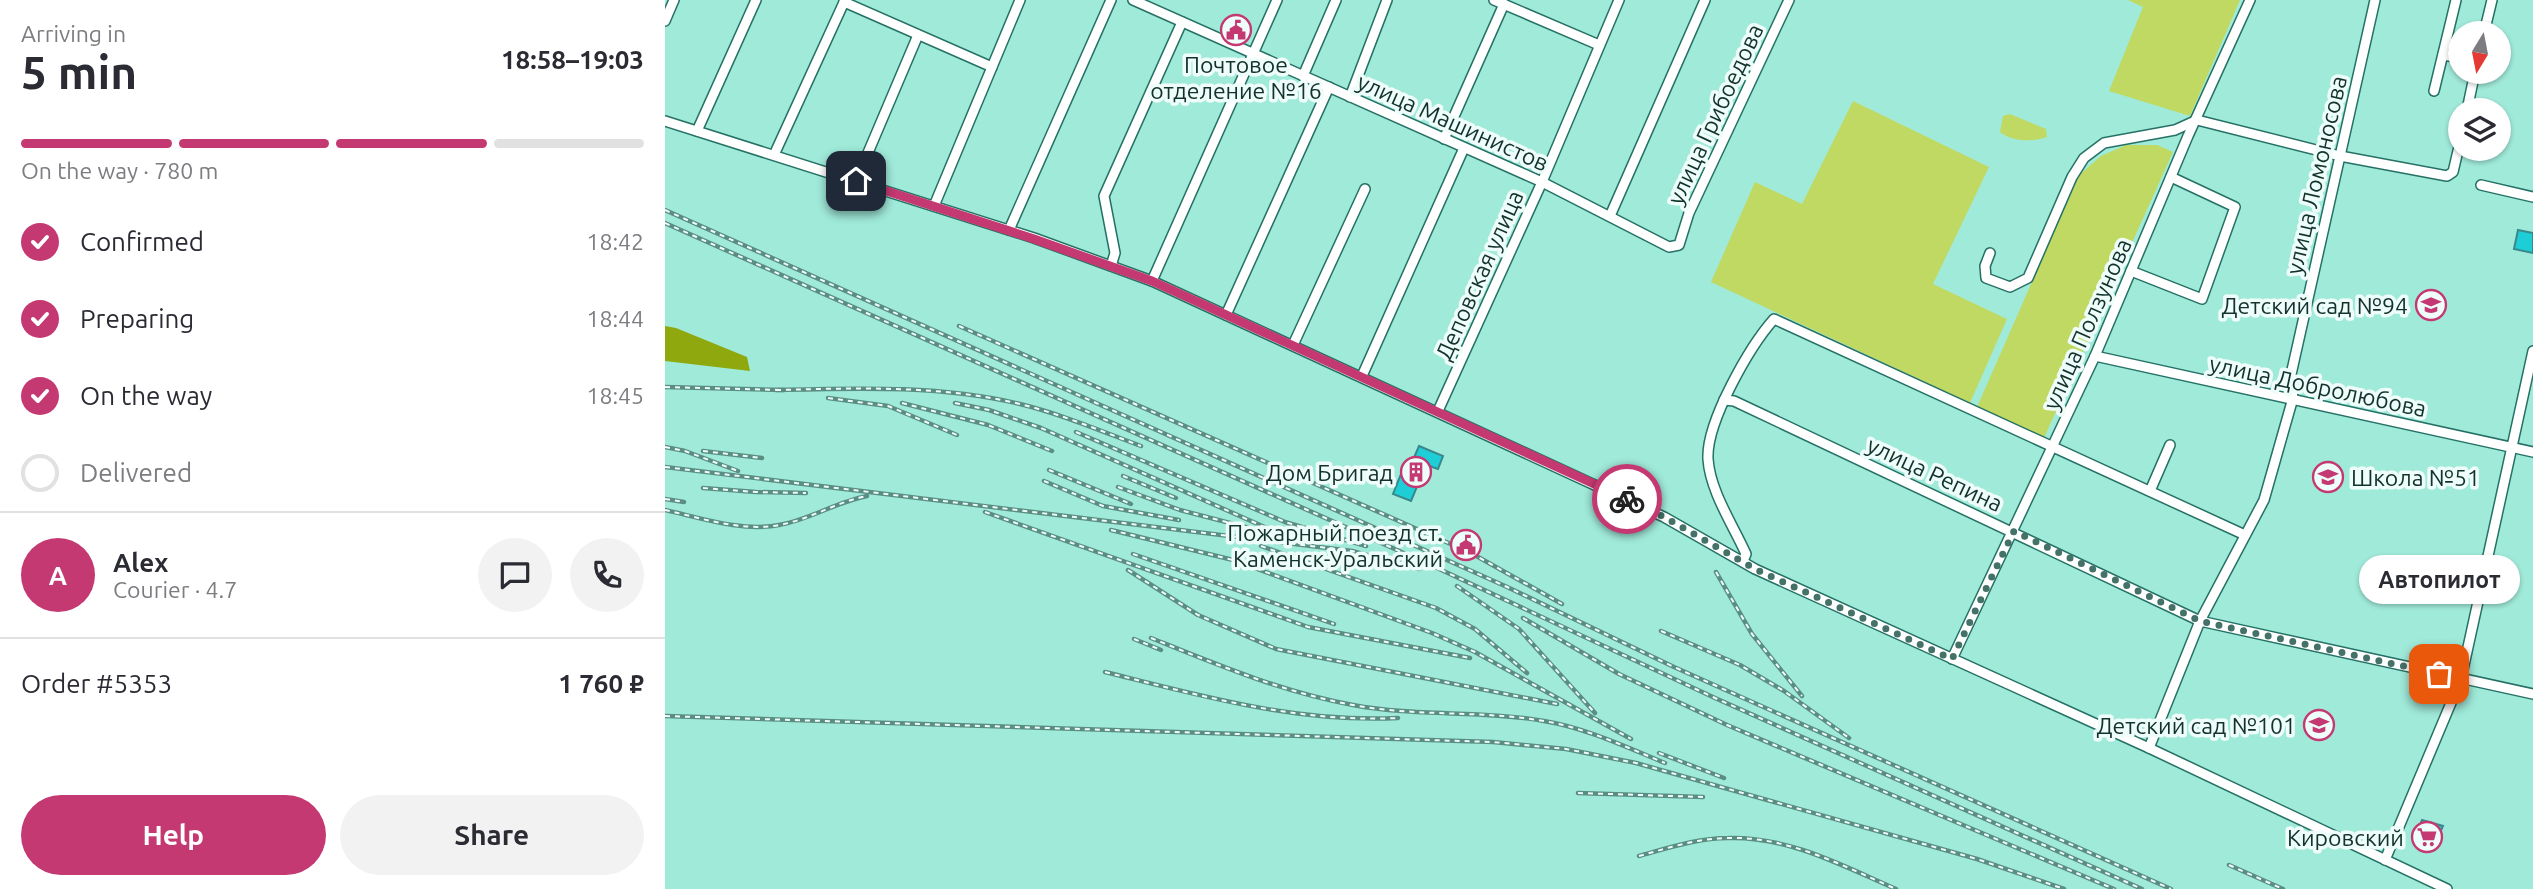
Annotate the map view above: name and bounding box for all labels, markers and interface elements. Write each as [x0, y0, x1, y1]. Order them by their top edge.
public building icon: Почтовое отделение №16 [1219, 13, 1253, 47]
street label: улица Грибоедова [1662, 20, 1768, 208]
text: Arriving in [21, 21, 126, 46]
north arrow [2448, 21, 2511, 84]
map controls [2448, 21, 2511, 161]
text: 18:58–19:03 [501, 45, 644, 74]
text: 5 min [21, 46, 137, 98]
place label: Почтовое отделение №16 [1150, 52, 1322, 103]
street label: улица Машинистов [1353, 69, 1553, 175]
street label: улица Ломоносова [2281, 73, 2351, 277]
button: layers [2448, 98, 2511, 161]
pin [826, 151, 886, 211]
text: On the way · 780 m [21, 158, 218, 183]
icon: home [837, 162, 875, 200]
street label: Деповская улица [1430, 186, 1528, 364]
icon: check [21, 223, 59, 261]
text: Confirmed [80, 227, 204, 256]
text: 18:42 [586, 229, 644, 254]
street label: улица Ползунова [2038, 235, 2136, 413]
school or university icon: Детский сад №94 [2414, 288, 2448, 322]
place label: Детский сад №94 [2222, 293, 2408, 318]
icon: check [21, 300, 59, 338]
text: Preparing [80, 304, 194, 333]
text: 18:44 [586, 306, 644, 331]
street label: улица Добролюбова [2207, 351, 2429, 421]
icon: check [21, 377, 59, 415]
text: On the way [80, 381, 212, 410]
text: 18:45 [586, 383, 644, 408]
street label: улица Репина [1863, 432, 2007, 516]
building icon: Дом Бригад [1399, 455, 1433, 489]
text: Delivered [80, 458, 192, 487]
place label: Дом Бригад [1266, 460, 1393, 485]
school or university icon: Школа №51 [2311, 460, 2345, 494]
courier [1592, 464, 1662, 534]
place label: Школа №51 [2351, 465, 2480, 490]
icon: bike [1608, 480, 1646, 518]
place label: Пожарный поезд ст. Каменск-Уральский [1227, 520, 1443, 571]
public building icon: Пожарный поезд ст. Каменск-Уральский [1449, 528, 1483, 562]
button: chat [478, 538, 552, 612]
button: phone [570, 538, 644, 612]
text: Alex [113, 548, 168, 577]
callout: Автопилот [2359, 555, 2519, 604]
text: A [49, 561, 67, 590]
text: Автопилот [2378, 567, 2501, 592]
text: Courier · 4.7 [113, 577, 237, 602]
pin [2409, 644, 2469, 704]
icon: bag [2420, 655, 2458, 693]
text: Order #5353 [21, 669, 172, 698]
text: 1 760 ₽ [558, 669, 644, 698]
school or university icon: Детский сад №101 [2302, 708, 2336, 742]
place label: Детский сад №101 [2097, 713, 2296, 738]
button: Help [21, 795, 326, 875]
button: Share [340, 795, 644, 875]
supermarket icon: Кировский [2410, 820, 2444, 854]
place label: Кировский [2287, 825, 2404, 850]

